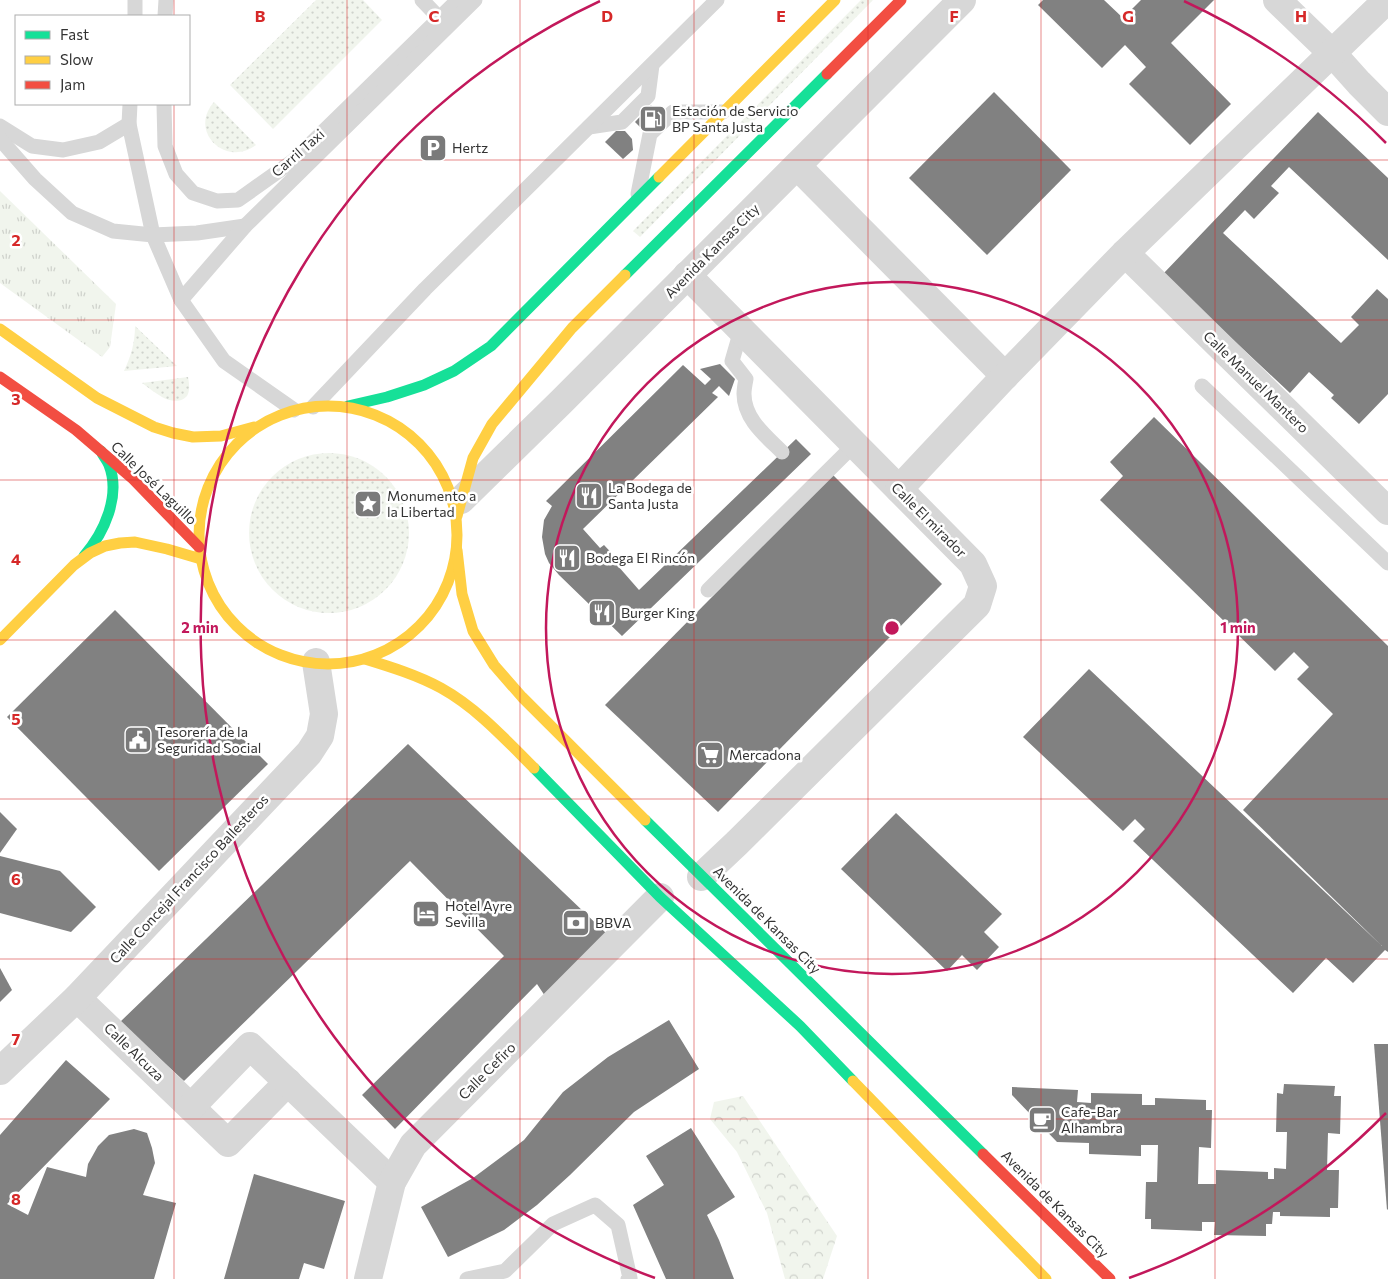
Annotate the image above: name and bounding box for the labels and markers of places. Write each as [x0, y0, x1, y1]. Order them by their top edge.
place label: Estación de Servicio BP Santa Justa [672, 102, 798, 135]
fuel station icon: Estación de Servicio BP Santa Justa [638, 104, 668, 134]
parking icon: Hertz [418, 133, 448, 163]
place label: Hertz [452, 139, 488, 156]
place label: La Bodega de Santa Justa [608, 479, 692, 512]
restaurant icon: La Bodega de Santa Justa [574, 481, 604, 511]
place label: Monumento a la Libertad [387, 487, 476, 520]
place icon: Monumento a la Libertad [353, 489, 383, 519]
restaurant icon: Bodega El Rincón [552, 543, 582, 573]
place label: Bodega El Rincón [586, 549, 695, 566]
restaurant icon: Burger King [587, 598, 617, 628]
place label: Burger King [621, 604, 696, 621]
centre of rings [883, 619, 901, 637]
place label: Tesorería de la Seguridad Social [157, 723, 261, 756]
public building icon: Tesorería de la Seguridad Social [123, 725, 153, 755]
supermarket icon: Mercadona [695, 740, 725, 770]
place label: Mercadona [729, 746, 801, 763]
place label: Hotel Ayre Sevilla [445, 897, 512, 930]
hotel icon: Hotel Ayre Sevilla [411, 899, 441, 929]
bank icon: BBVA [561, 908, 591, 938]
place label: BBVA [595, 914, 632, 931]
place label: Cafe-Bar Alhambra [1061, 1103, 1123, 1136]
cafe icon: Cafe-Bar Alhambra [1027, 1105, 1057, 1135]

